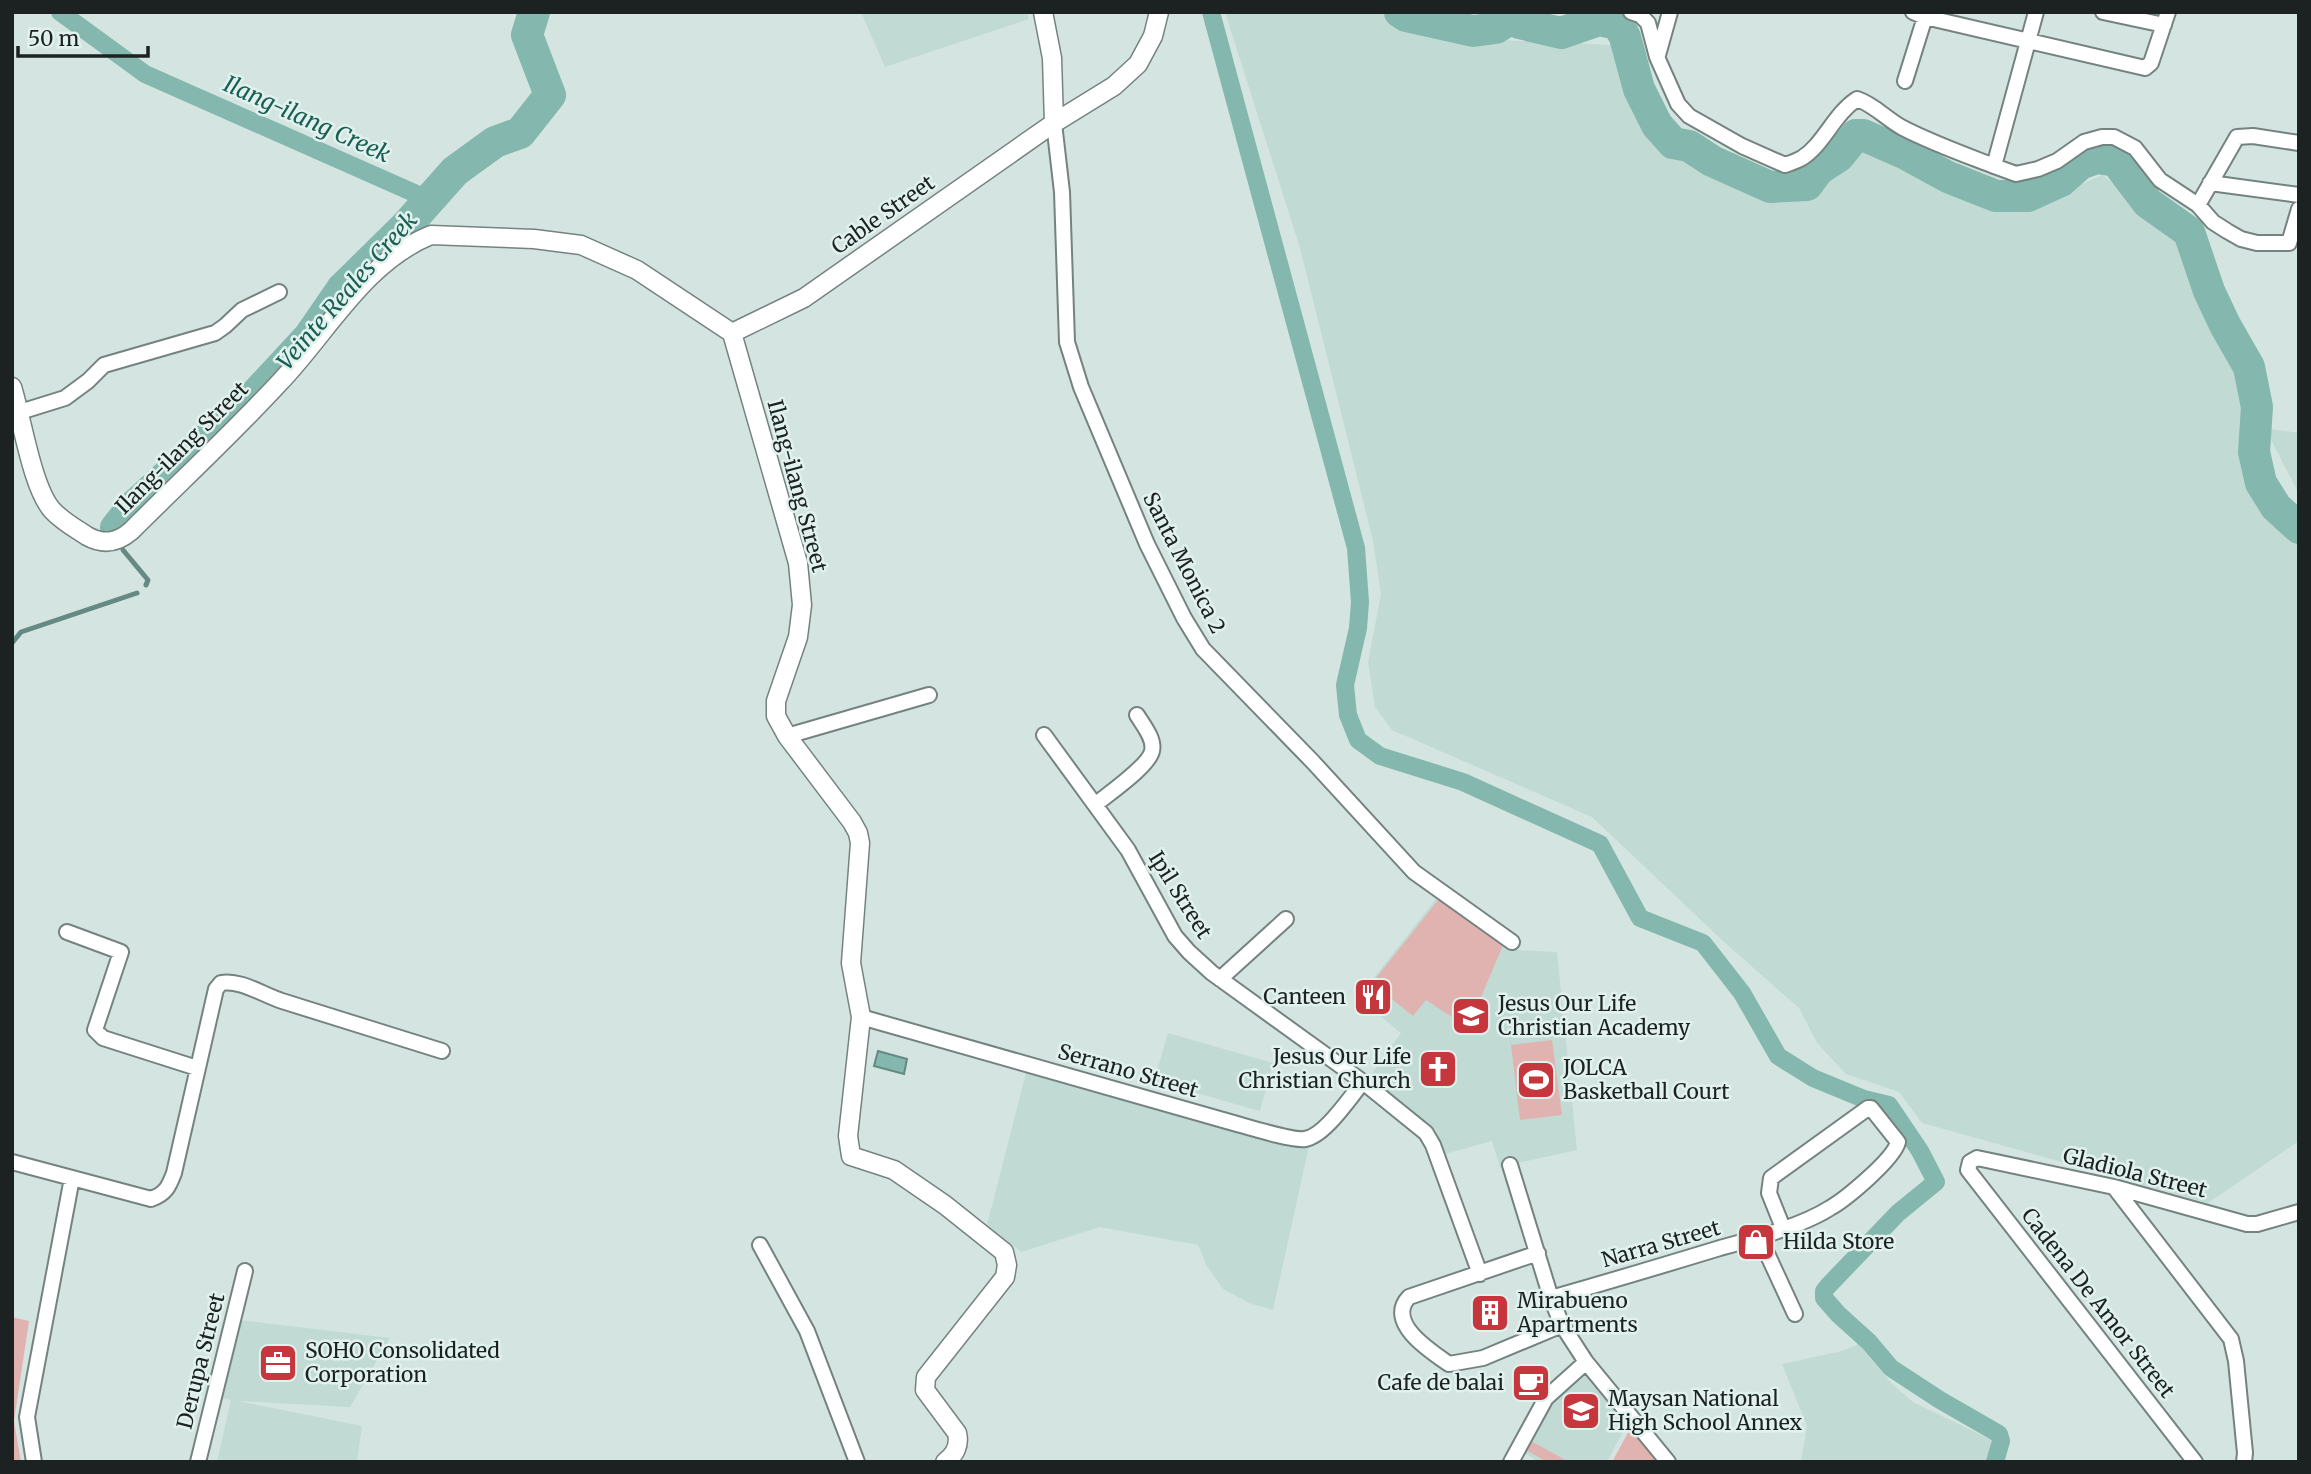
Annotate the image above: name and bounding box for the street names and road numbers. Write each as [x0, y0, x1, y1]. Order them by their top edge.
street label: Cable Street [826, 169, 940, 260]
street label: Ilang-ilang Street [109, 375, 254, 520]
street label: Ilang-ilang Street [762, 397, 833, 575]
street label: Santa Monica 2 [1137, 488, 1232, 638]
street label: Ipil Street [1143, 846, 1218, 944]
street label: Serrano Street [1055, 1038, 1202, 1103]
street label: Gladiola Street [2060, 1142, 2210, 1203]
street label: Cadena De Amor Street [2016, 1202, 2181, 1403]
street label: Narra Street [1598, 1214, 1723, 1273]
street label: Derupa Street [171, 1290, 230, 1432]

